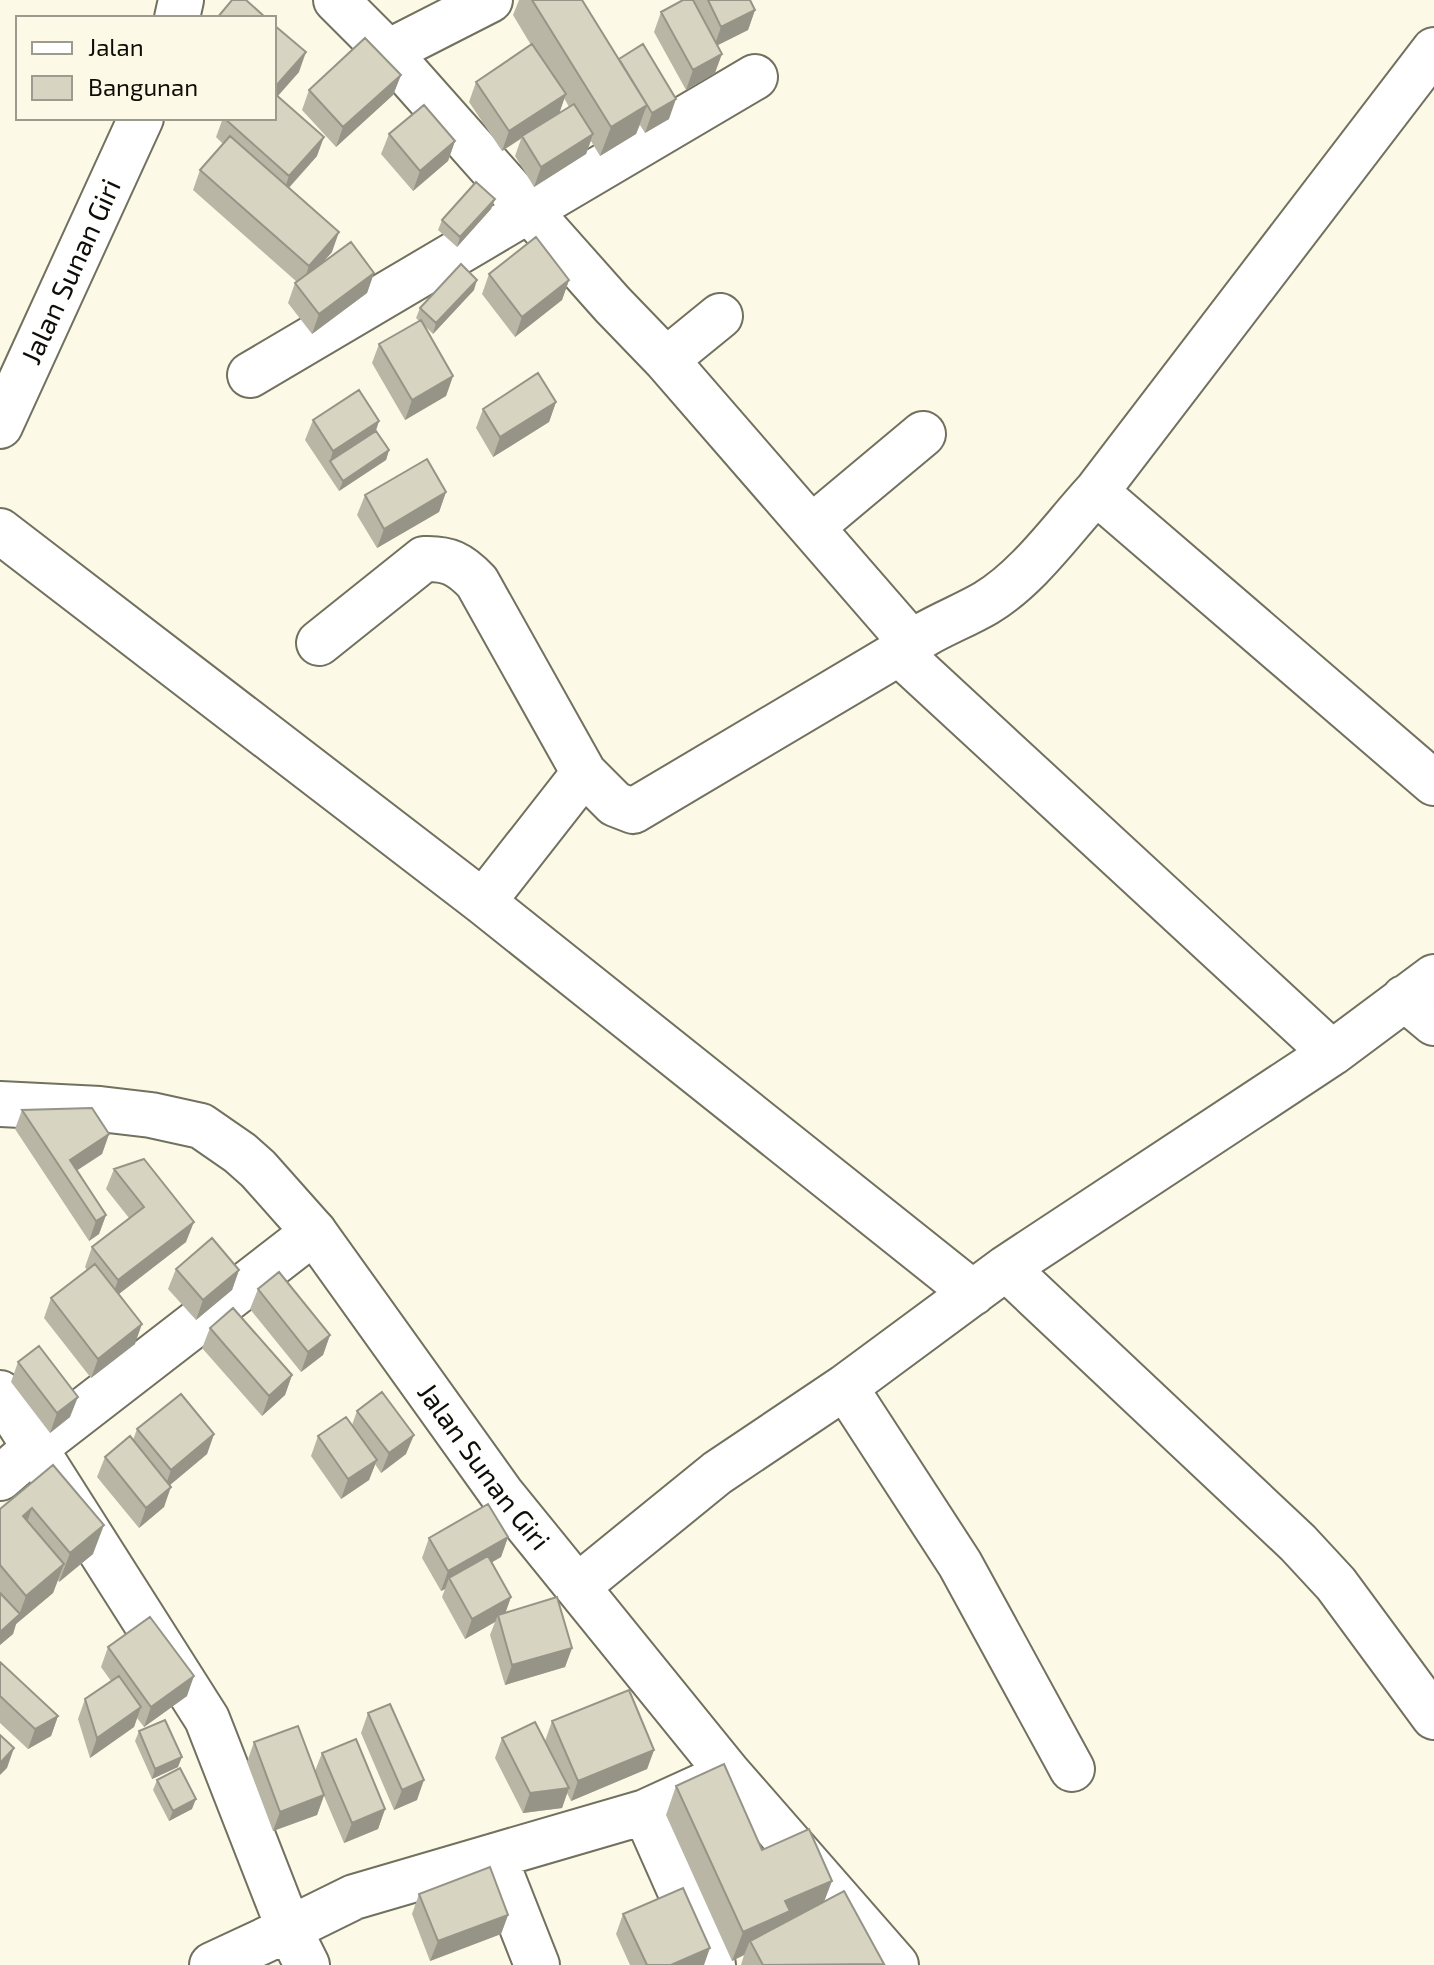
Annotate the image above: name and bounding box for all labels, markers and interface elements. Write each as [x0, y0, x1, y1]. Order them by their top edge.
legend [16, 16, 276, 120]
text: Jalan [88, 32, 144, 61]
text: Bangunan [88, 72, 198, 101]
street label: Jalan Sunan Giri [13, 173, 127, 369]
street label: Jalan Sunan Giri [411, 1376, 558, 1556]

